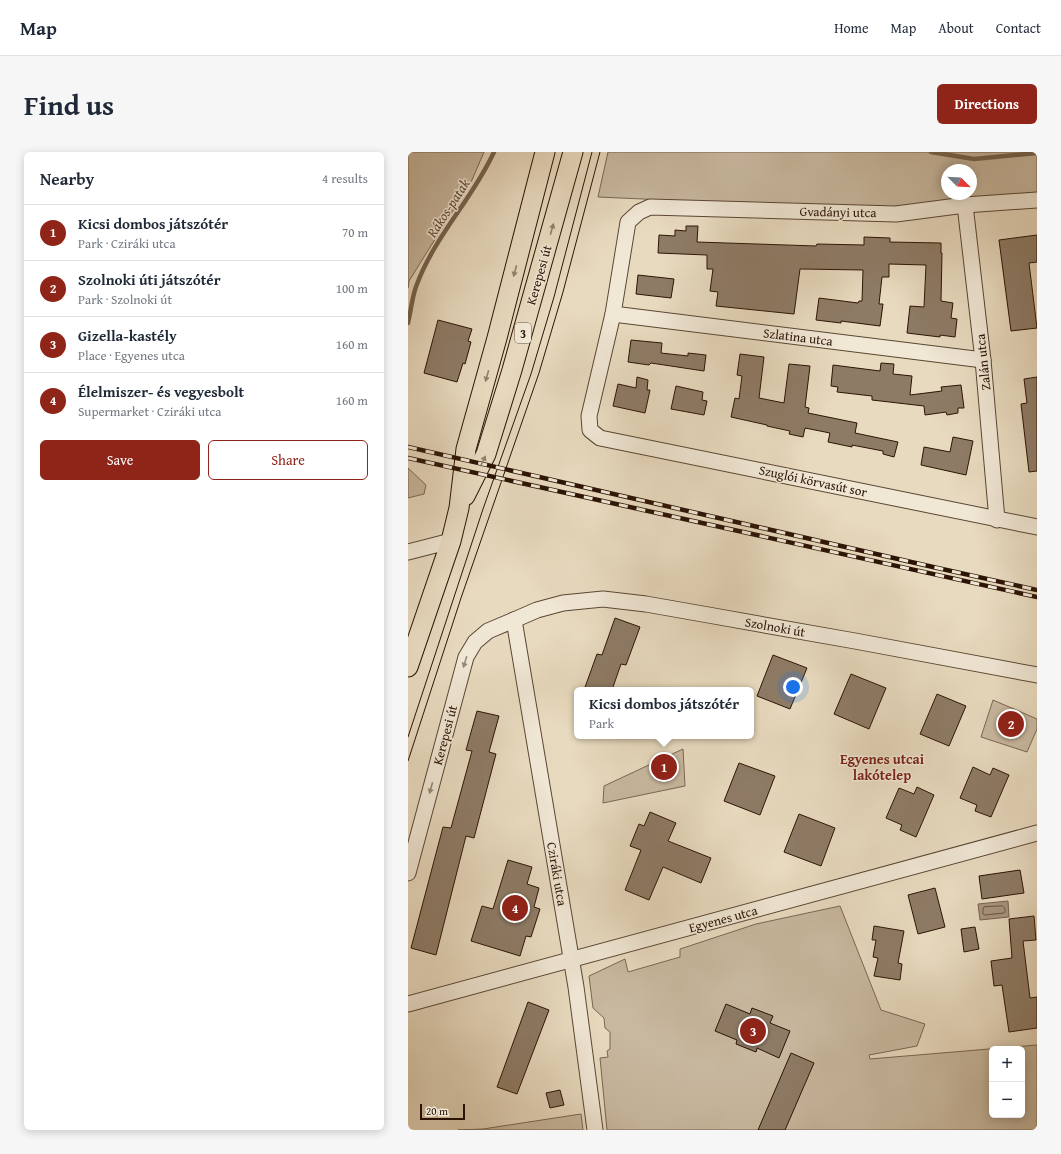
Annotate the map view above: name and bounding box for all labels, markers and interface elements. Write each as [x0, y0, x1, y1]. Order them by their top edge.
text: Map [20, 14, 57, 42]
text: Home [834, 18, 869, 38]
text: Map [891, 18, 916, 38]
text: About [938, 18, 974, 38]
text: Contact [996, 18, 1041, 38]
text: Find us [24, 84, 114, 125]
button: Directions [937, 84, 1037, 124]
north arrow [941, 164, 977, 200]
text: Nearby [40, 166, 94, 191]
text: 4 results [322, 169, 368, 188]
water label: Rákos-patak [421, 174, 475, 242]
street label: Gvadányi utca [799, 202, 877, 222]
text: Kicsi dombos játszótér [78, 213, 228, 234]
text: 1 [50, 223, 56, 242]
text: 70 m [342, 223, 368, 242]
one-way arrow [549, 223, 555, 235]
text: Park · Cziráki utca [78, 234, 176, 253]
street label: Kerepesi út [521, 242, 557, 307]
one-way arrow [512, 266, 518, 278]
text: Szolnoki úti játszótér [78, 269, 221, 290]
text: 2 [50, 279, 56, 298]
text: 100 m [336, 279, 368, 298]
text: Park · Szolnoki út [78, 290, 172, 309]
road number: 3 [515, 323, 531, 343]
street label: Szlatina utca [762, 323, 835, 351]
text: Gizella-kastély [78, 325, 177, 346]
street label: Zalán utca [971, 332, 995, 391]
text: 3 [50, 335, 56, 354]
text: 160 m [336, 335, 368, 354]
text: Place · Egyenes utca [78, 346, 185, 365]
one-way arrow [484, 370, 490, 382]
text: Élelmiszer- és vegyesbolt [78, 381, 244, 402]
text: 4 [50, 391, 56, 410]
text: 160 m [336, 391, 368, 410]
text: Supermarket · Cziráki utca [78, 402, 221, 421]
button: Save [40, 440, 200, 480]
button: Share [208, 440, 368, 480]
one-way arrow [480, 455, 486, 467]
street label: Szuglói körvasút sor [757, 460, 869, 502]
street label: Szolnoki út [743, 612, 807, 642]
one-way arrow [462, 657, 468, 669]
your location [783, 677, 803, 697]
popup [574, 687, 754, 739]
text: Kicsi dombos játszótér [589, 693, 739, 714]
street label: Kerepesi út [428, 702, 462, 767]
pin: 2 [998, 709, 1024, 739]
text: Park [589, 714, 614, 733]
district label: Egyenes utcai lakótelep [840, 749, 925, 785]
pin: 1 [651, 752, 677, 782]
one-way arrow [428, 782, 434, 794]
street label: Cziráki utca [542, 841, 572, 908]
pin: 4 [502, 893, 528, 923]
street label: Egyenes utca [687, 901, 760, 937]
pin: 3 [740, 1016, 766, 1046]
map controls [989, 1046, 1025, 1118]
button: + [989, 1046, 1025, 1082]
button: − [989, 1082, 1025, 1118]
scale bar [420, 1102, 465, 1121]
text: 20 m [426, 1103, 448, 1119]

